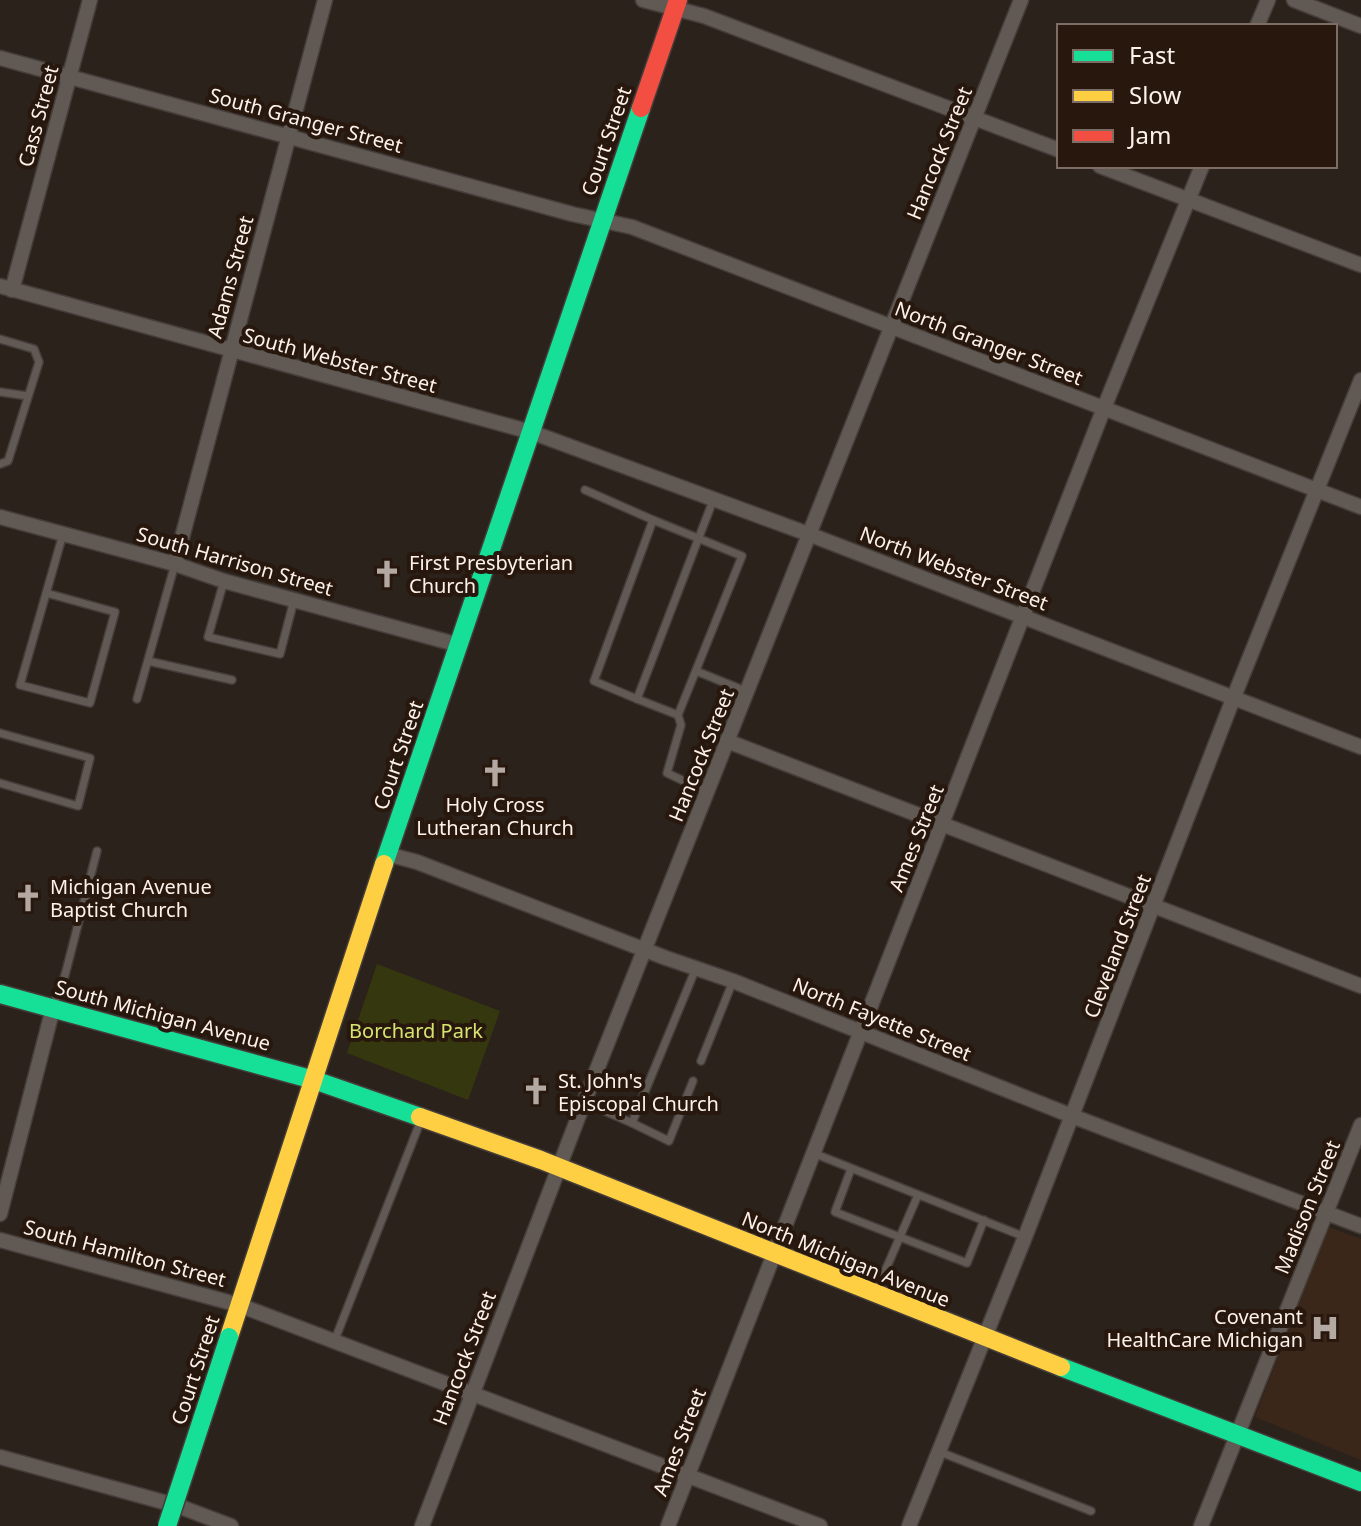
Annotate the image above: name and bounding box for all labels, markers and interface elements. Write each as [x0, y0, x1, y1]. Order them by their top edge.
legend [1057, 24, 1337, 168]
text: Fast [1129, 38, 1175, 71]
street label: Cass Street [11, 62, 65, 170]
text: Slow [1129, 78, 1181, 111]
street label: South Granger Street [206, 81, 406, 159]
street label: Hancock Street [900, 82, 978, 224]
street label: Court Street [575, 83, 637, 199]
text: Jam [1127, 118, 1171, 151]
street label: Adams Street [201, 213, 259, 341]
street label: North Granger Street [891, 295, 1087, 391]
street label: South Webster Street [240, 321, 440, 399]
street label: South Harrison Street [134, 520, 336, 602]
street label: North Webster Street [856, 520, 1052, 616]
place label: First Presbyterian Church [409, 549, 573, 599]
church icon: First Presbyterian Church [372, 559, 402, 589]
street label: Hancock Street [662, 684, 740, 826]
street label: Court Street [367, 697, 429, 813]
church icon: Holy Cross Lutheran Church [480, 758, 510, 788]
street label: Ames Street [882, 780, 950, 896]
place label: Holy Cross Lutheran Church [416, 791, 574, 841]
street label: Cleveland Street [1077, 870, 1157, 1022]
place label: Michigan Avenue Baptist Church [50, 873, 212, 923]
church icon: Michigan Avenue Baptist Church [13, 883, 43, 913]
street label: North Fayette Street [789, 971, 975, 1067]
street label: South Michigan Avenue [52, 973, 274, 1057]
park label: Borchard Park [349, 1017, 483, 1044]
place label: St. John's Episcopal Church [558, 1067, 719, 1117]
church icon: St. John's Episcopal Church [521, 1076, 551, 1106]
street label: Madison Street [1268, 1136, 1346, 1278]
street label: North Michigan Avenue [738, 1205, 954, 1313]
street label: South Hamilton Street [21, 1213, 229, 1293]
street label: Hancock Street [426, 1287, 502, 1429]
place label: Covenant HealthCare Michigan [1106, 1303, 1303, 1353]
street label: Court Street [165, 1312, 225, 1428]
hospital icon: Covenant HealthCare Michigan [1310, 1313, 1340, 1343]
street label: Ames Street [646, 1384, 712, 1500]

